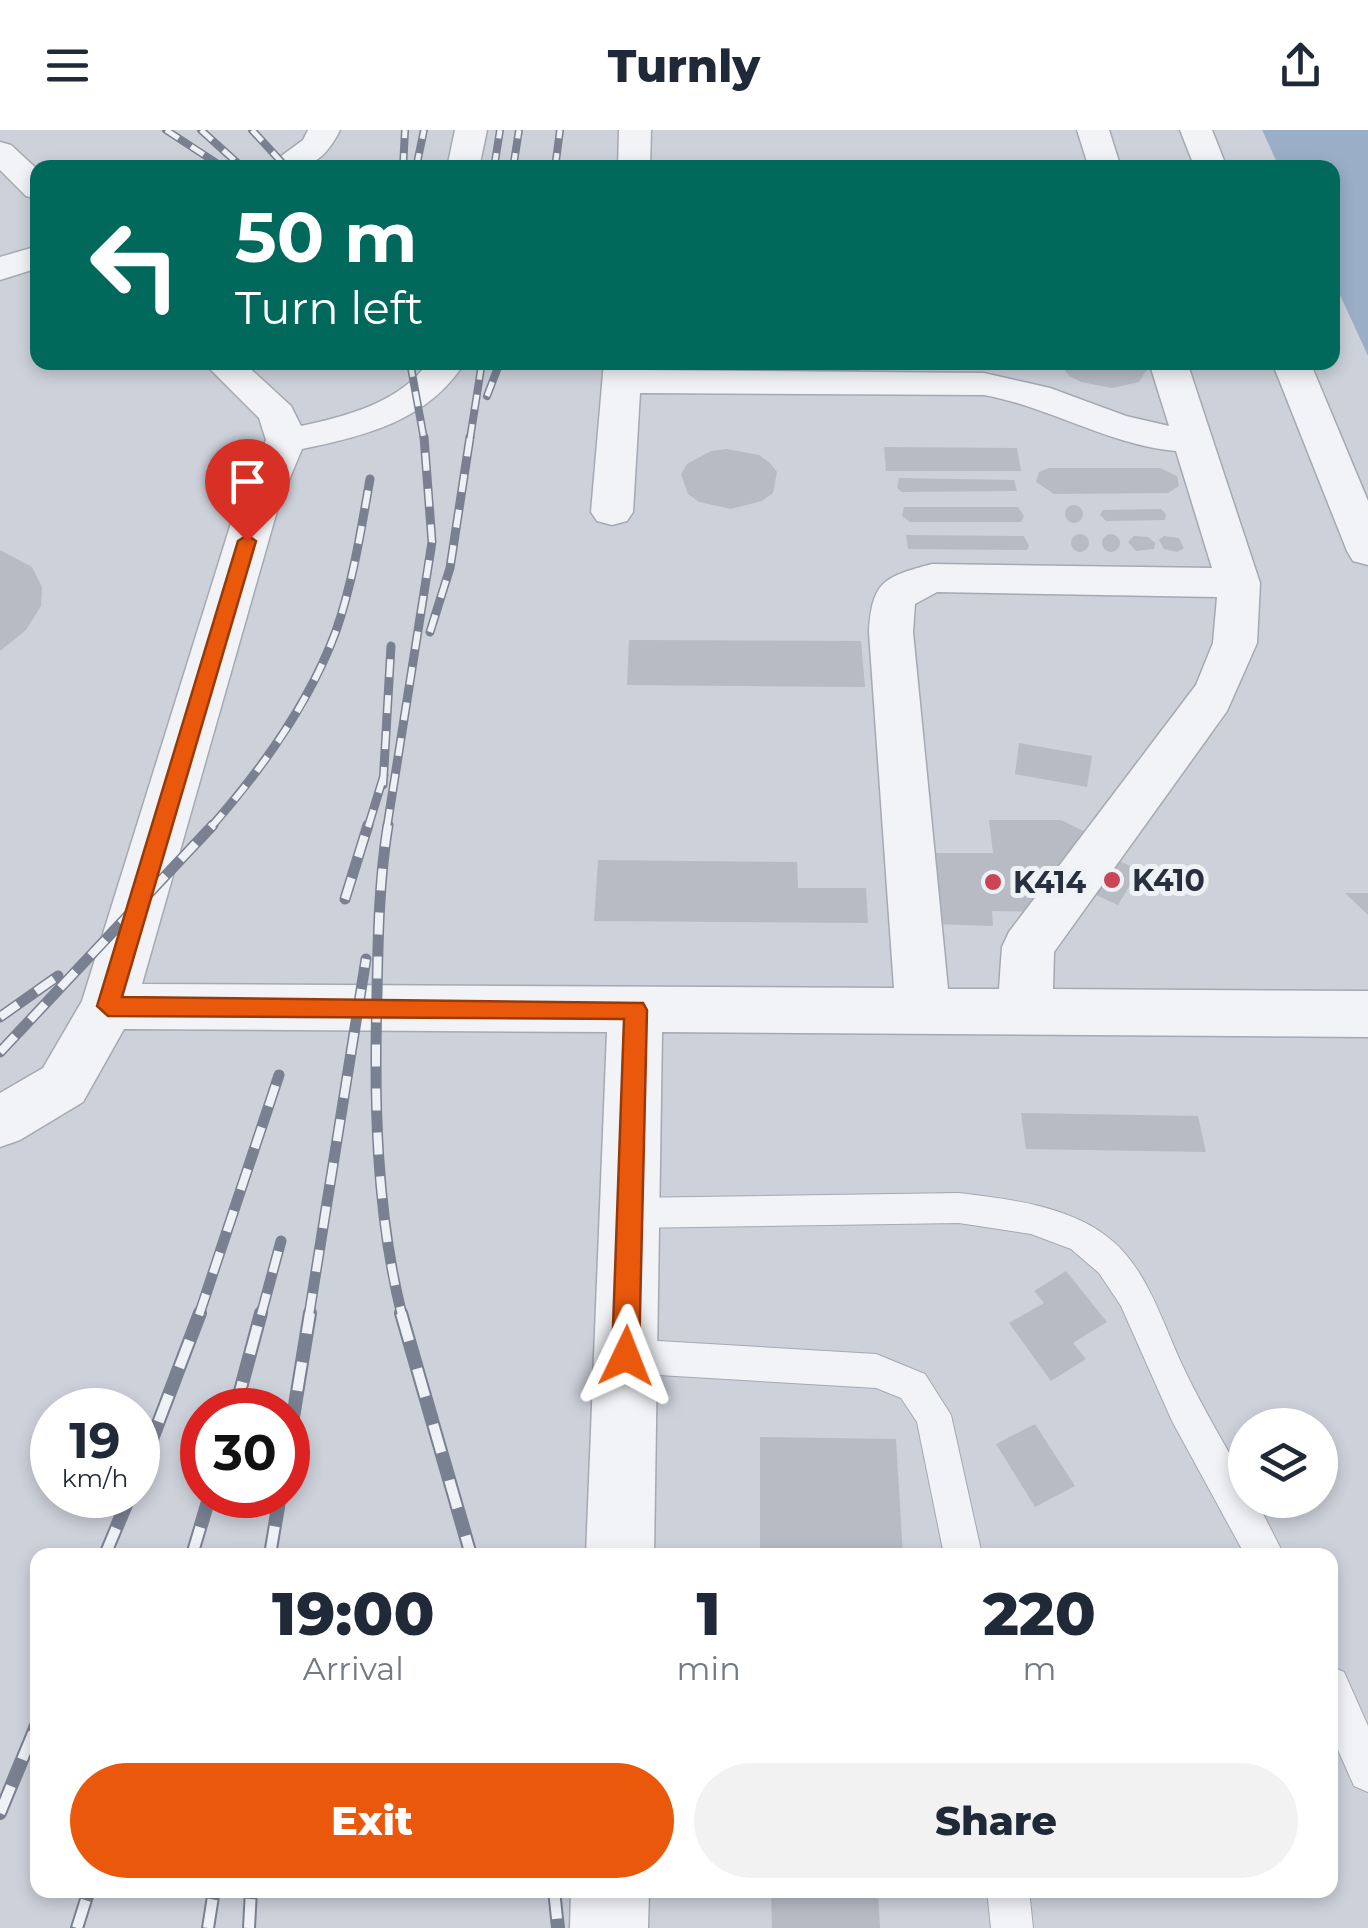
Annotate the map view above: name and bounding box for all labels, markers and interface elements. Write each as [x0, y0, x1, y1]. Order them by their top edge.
icon: menu [40, 38, 95, 93]
text: Turnly [608, 38, 760, 93]
icon: share [1273, 38, 1328, 93]
text: 50 m [235, 194, 417, 280]
icon: left [70, 200, 200, 330]
text: Turn left [235, 280, 423, 335]
pin [205, 439, 290, 542]
icon: arrive [220, 454, 275, 509]
place label: K410 [1132, 862, 1205, 899]
place label: K414 [1013, 864, 1087, 901]
marker: K410 [1101, 869, 1123, 891]
marker: K414 [982, 871, 1004, 893]
position arrow [574, 1304, 678, 1408]
speed limit sign: 30 [180, 1388, 310, 1518]
map controls [1228, 1408, 1338, 1518]
button: layers [1228, 1408, 1338, 1518]
text: 19 [69, 1410, 121, 1471]
text: km/h [62, 1463, 128, 1493]
text: 19:00 [272, 1577, 435, 1650]
text: 1 [697, 1577, 721, 1650]
text: 220 [983, 1577, 1096, 1650]
text: Arrival [303, 1649, 404, 1688]
text: min [677, 1649, 741, 1688]
text: m [1022, 1649, 1056, 1688]
button: Exit [70, 1763, 674, 1878]
button: Share [694, 1763, 1298, 1878]

